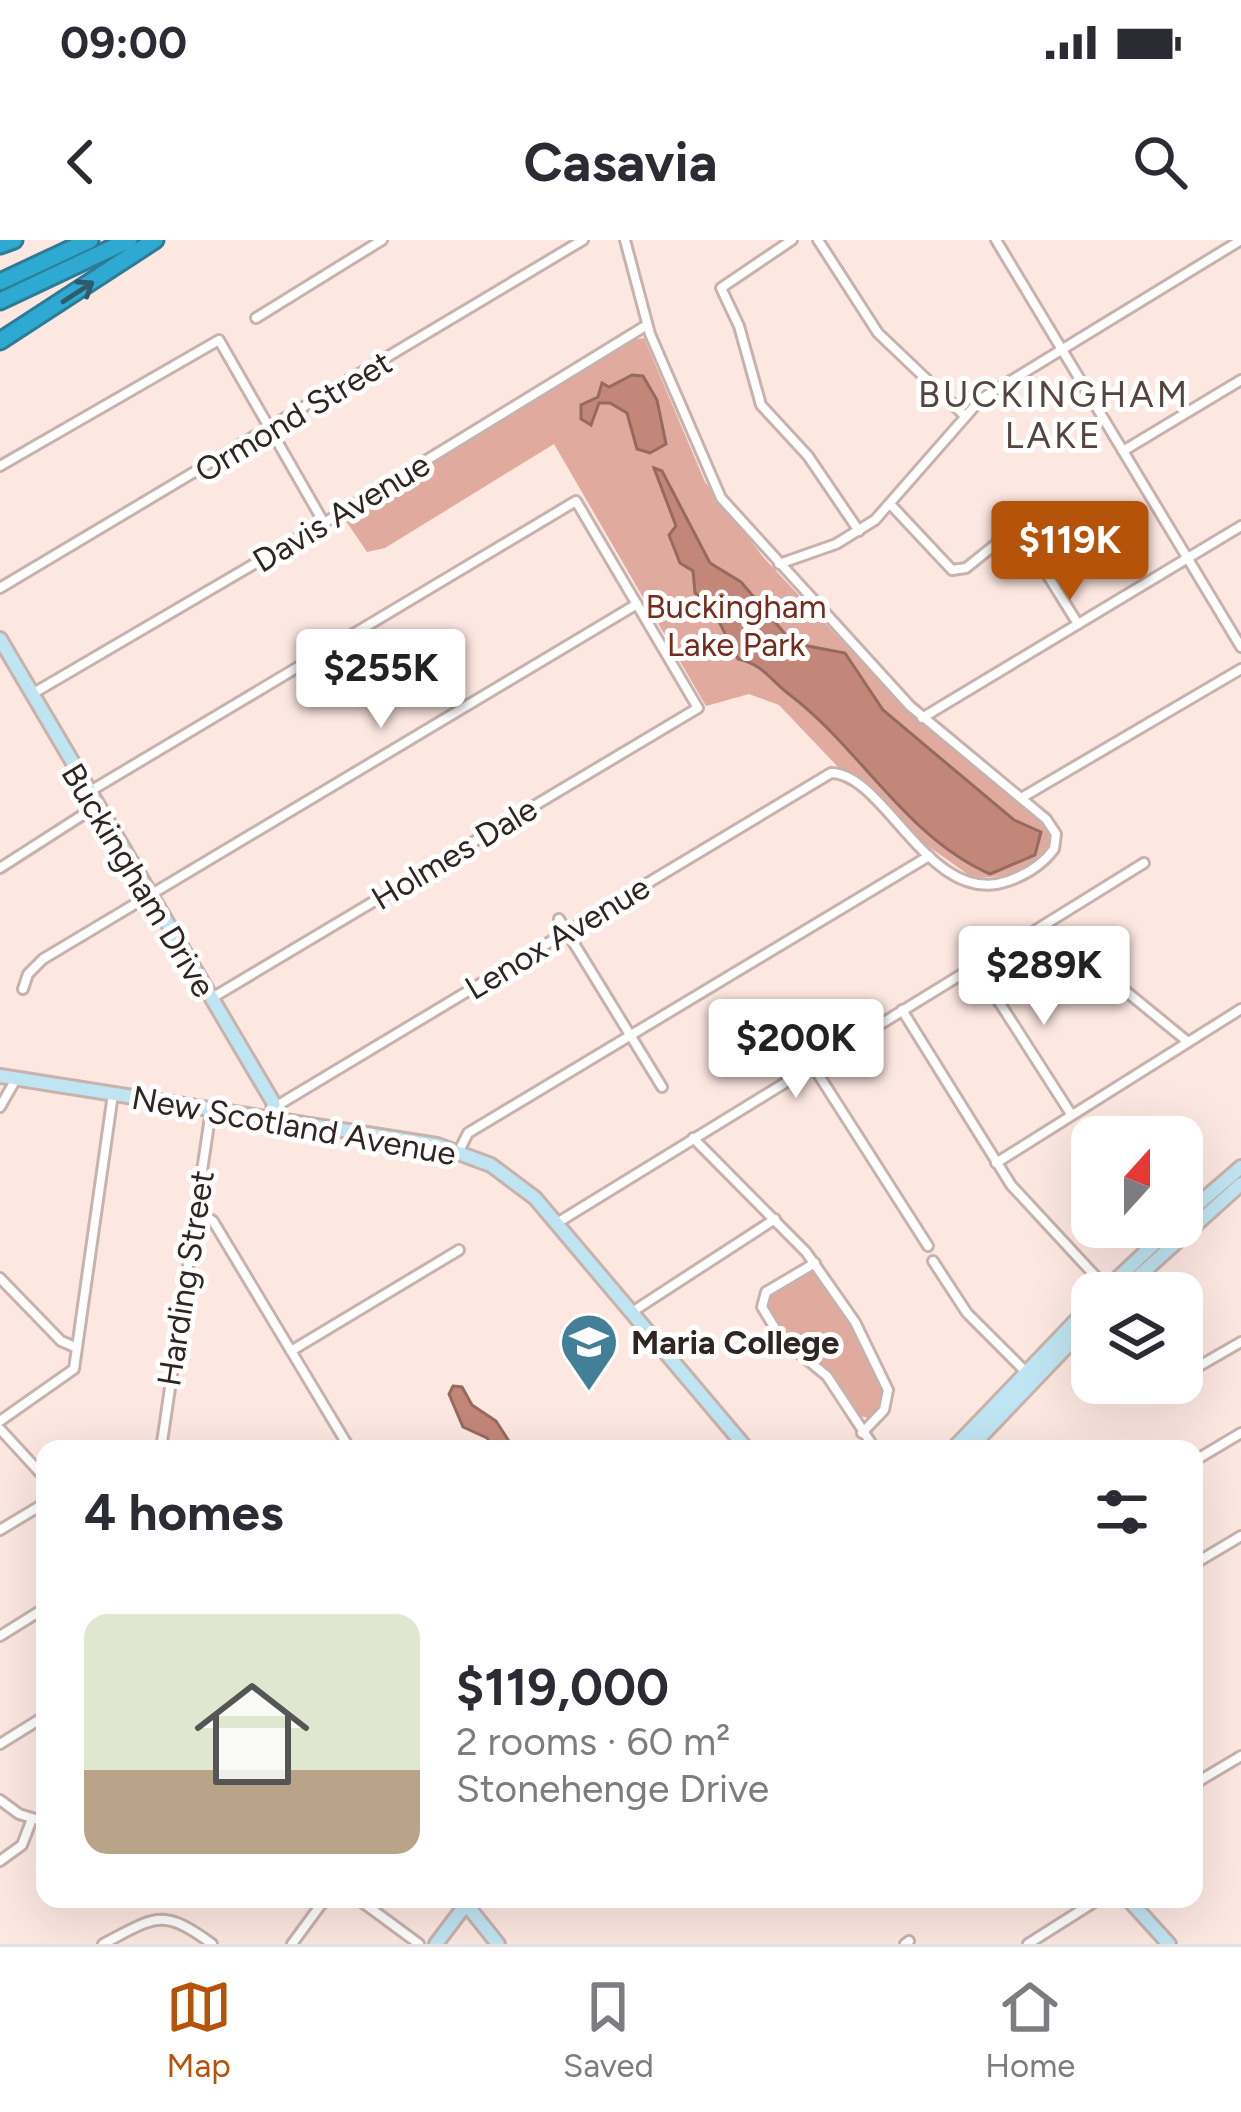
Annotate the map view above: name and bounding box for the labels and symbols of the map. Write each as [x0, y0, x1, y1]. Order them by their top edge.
one-way arrow [61, 280, 95, 305]
street label: Ormond Street [188, 342, 399, 490]
district label: BUCKINGHAM LAKE [918, 373, 1190, 457]
street label: Davis Avenue [246, 444, 437, 580]
pin: $119K [986, 501, 1154, 603]
park label: Buckingham Lake Park [645, 587, 827, 664]
pin: $255K [297, 629, 465, 731]
street label: Buckingham Drive [53, 756, 224, 1004]
street label: Holmes Dale [365, 789, 544, 918]
street label: Lenox Avenue [458, 867, 656, 1008]
pin: $289K [960, 926, 1128, 1028]
pin: $200K [712, 999, 880, 1101]
street label: New Scotland Avenue [129, 1078, 459, 1173]
north arrow [1071, 1116, 1203, 1248]
street label: Harding Street [149, 1167, 222, 1389]
school or university icon: Maria College [558, 1311, 620, 1393]
place label: Maria College [631, 1323, 839, 1362]

